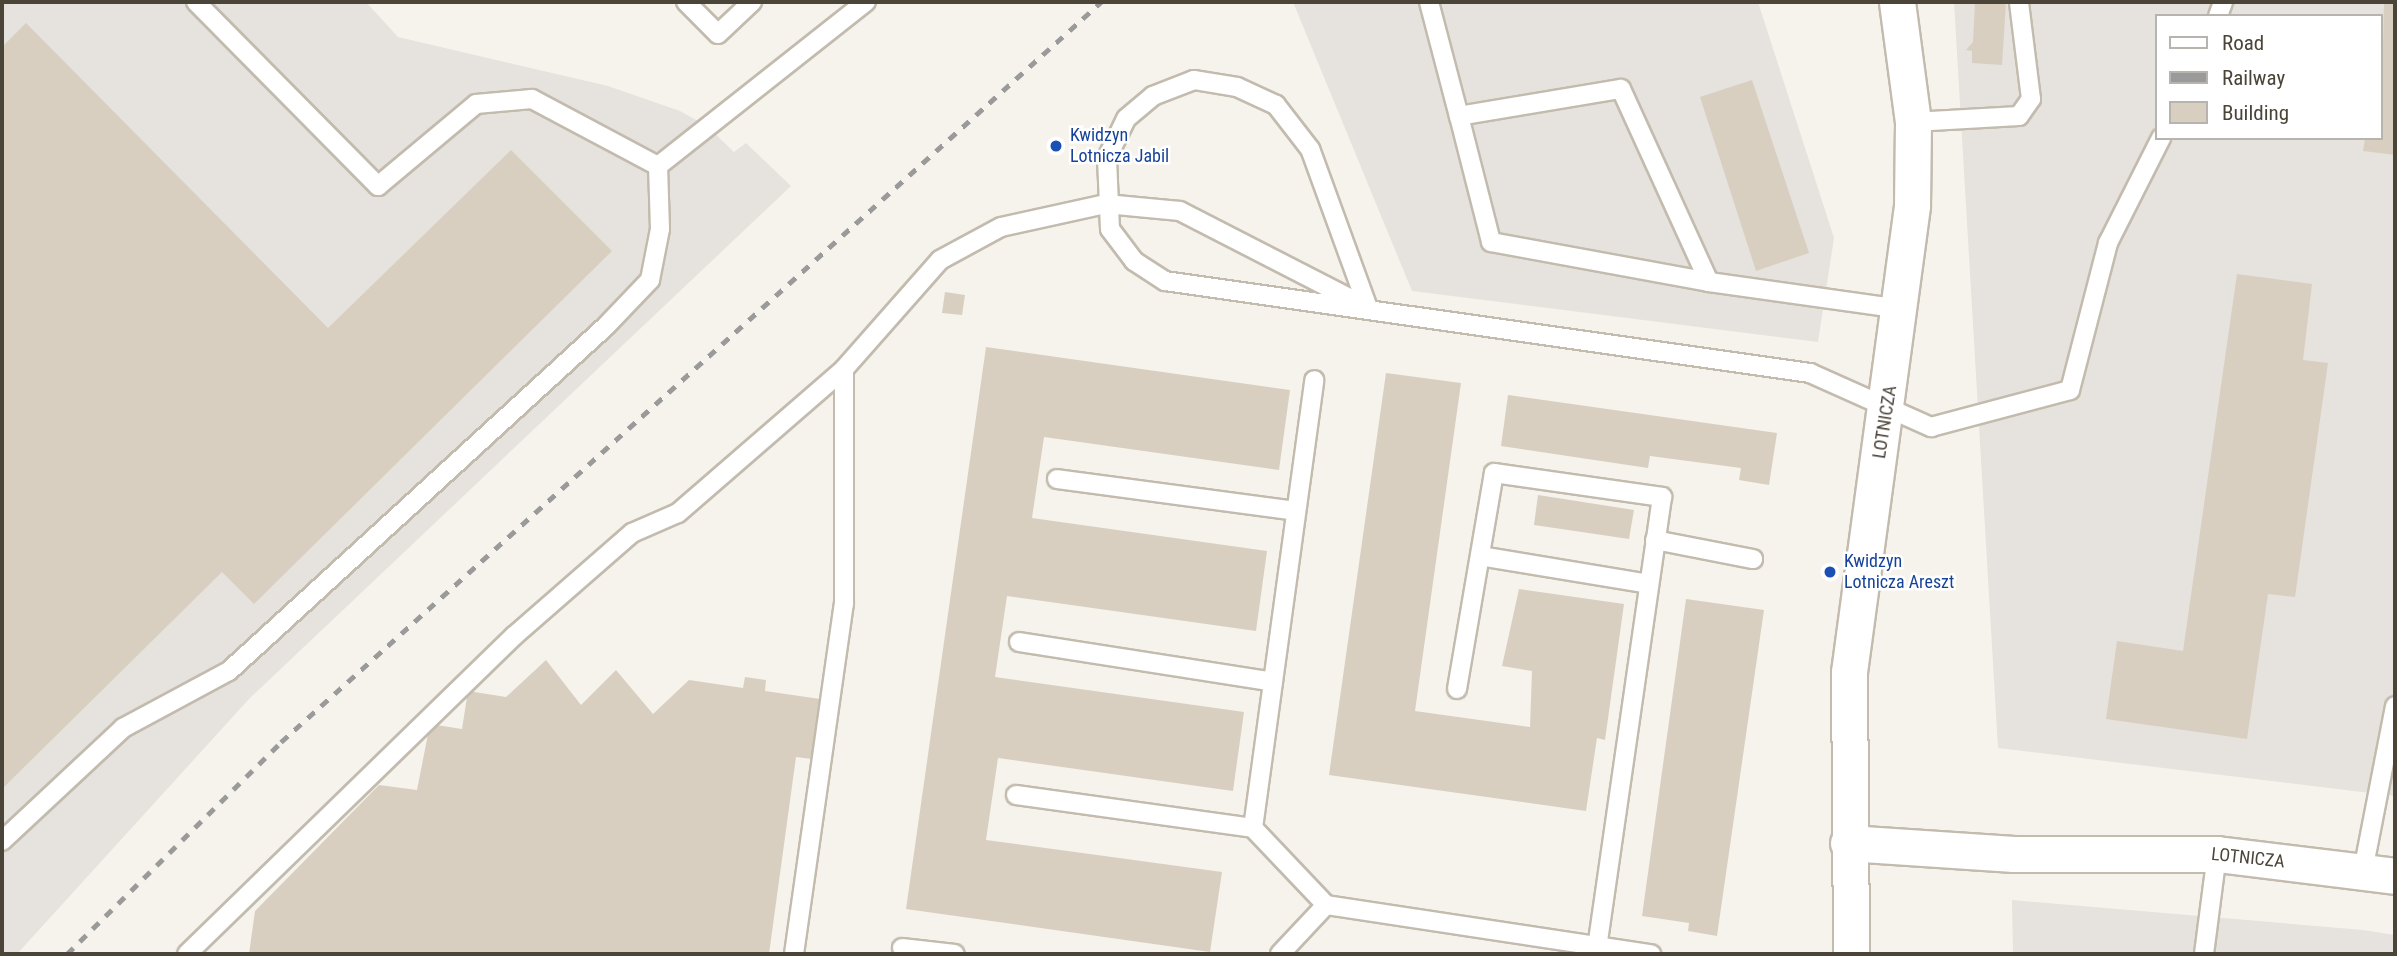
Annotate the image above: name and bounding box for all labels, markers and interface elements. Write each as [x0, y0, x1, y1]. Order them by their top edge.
legend [2156, 14, 2383, 140]
text: Road [2222, 31, 2264, 55]
text: Railway [2222, 66, 2285, 90]
text: Building [2222, 101, 2289, 125]
place label: Kwidzyn Lotnicza Jabil [1070, 125, 1169, 168]
marker: Kwidzyn Lotnicza Jabil [1048, 138, 1064, 154]
street label: LOTNICZA [1869, 384, 1901, 460]
place label: Kwidzyn Lotnicza Areszt [1844, 551, 1954, 594]
marker: Kwidzyn Lotnicza Areszt [1822, 564, 1838, 580]
street label: LOTNICZA [2210, 843, 2286, 873]

